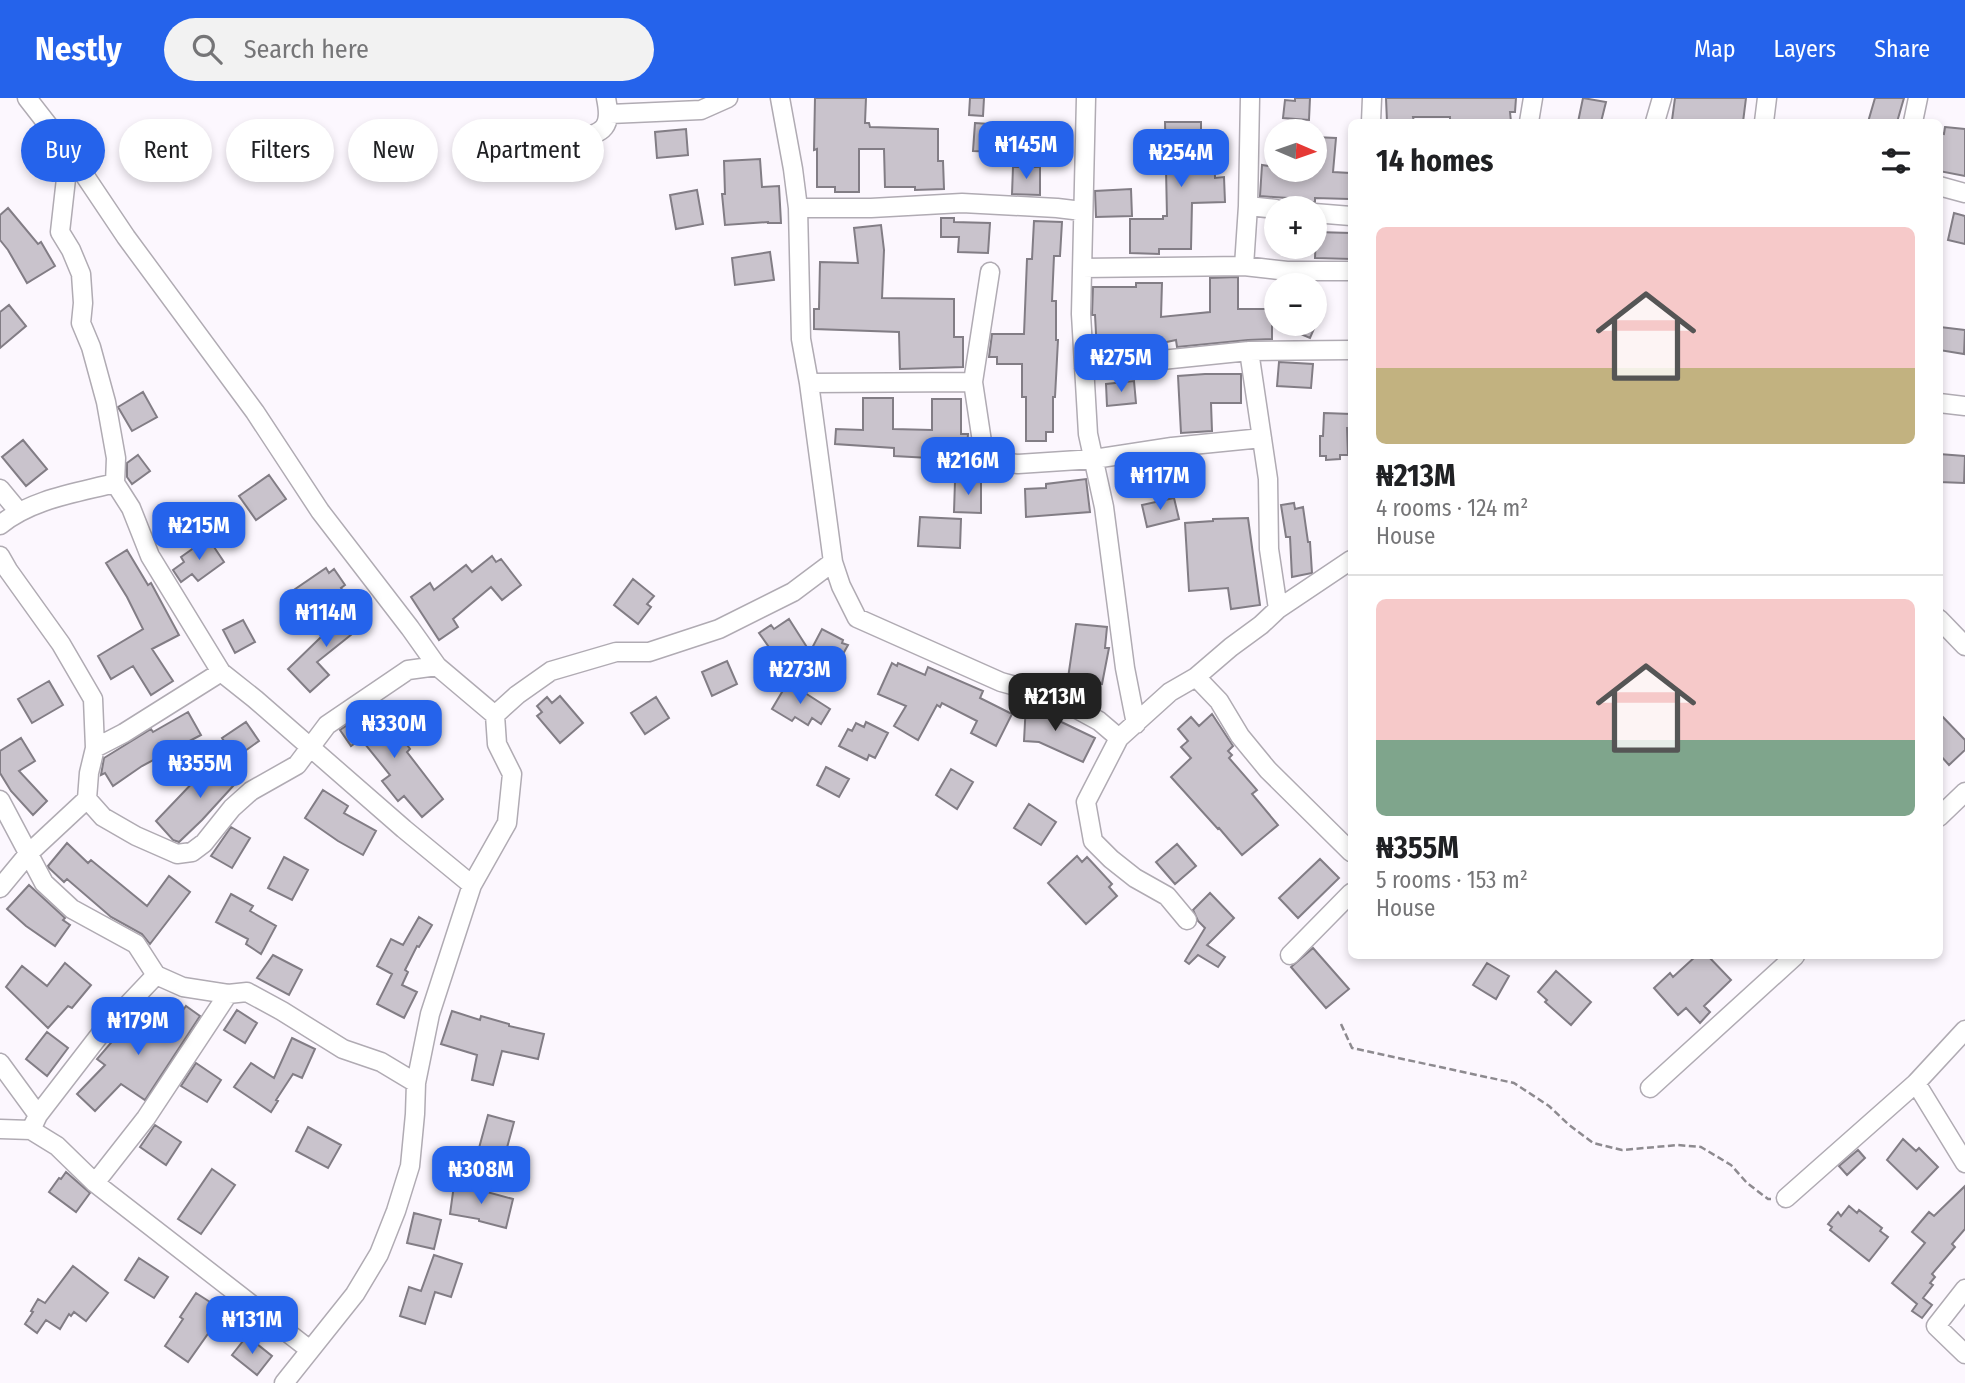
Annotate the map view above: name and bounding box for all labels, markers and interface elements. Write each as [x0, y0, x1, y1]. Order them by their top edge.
search box [164, 18, 654, 81]
text: Nestly [35, 29, 122, 69]
icon: search [188, 30, 226, 68]
text: Search here [244, 34, 369, 65]
text: Map [1694, 35, 1736, 63]
text: Layers [1774, 35, 1836, 63]
text: Share [1874, 35, 1930, 63]
chip: Buy [21, 119, 105, 182]
chip: Rent [119, 119, 212, 182]
chip: Filters [226, 119, 334, 182]
chip: New [348, 119, 438, 182]
chip: Apartment [452, 119, 604, 182]
north arrow [1264, 119, 1326, 182]
map controls [1264, 119, 1327, 336]
pin: ₦145M [977, 122, 1075, 181]
text: ₦145M [995, 130, 1057, 158]
pin: ₦254M [1132, 130, 1230, 189]
text: ₦254M [1149, 138, 1213, 166]
icon: filters [1877, 142, 1915, 180]
text: 14 homes [1376, 143, 1493, 179]
button: + [1264, 196, 1327, 259]
button: − [1264, 273, 1327, 336]
icon: home [1583, 273, 1709, 399]
pin: ₦275M [1072, 334, 1170, 394]
text: ₦275M [1090, 343, 1152, 371]
pin: ₦216M [919, 438, 1017, 497]
text: ₦216M [937, 446, 999, 474]
pin: ₦117M [1111, 452, 1209, 512]
text: ₦213M [1376, 458, 1456, 494]
text: ₦117M [1131, 461, 1189, 489]
text: 4 rooms · 124 m² [1376, 494, 1528, 522]
pin: ₦215M [150, 503, 248, 562]
text: ₦215M [168, 511, 230, 539]
text: House [1376, 522, 1435, 550]
pin: ₦114M [277, 589, 375, 649]
text: ₦114M [296, 598, 357, 626]
icon: home [1583, 645, 1709, 771]
pin: ₦273M [751, 646, 849, 706]
text: ₦273M [769, 655, 831, 683]
pin: ₦213M [1006, 674, 1104, 733]
text: ₦213M [1025, 682, 1086, 710]
pin: ₦330M [345, 700, 443, 760]
text: ₦330M [362, 709, 426, 737]
pin: ₦355M [151, 740, 249, 800]
text: ₦355M [168, 749, 232, 777]
text: ₦355M [1376, 830, 1459, 866]
text: 5 rooms · 153 m² [1376, 866, 1528, 894]
text: House [1376, 894, 1435, 922]
pin: ₦179M [89, 998, 187, 1057]
text: ₦179M [107, 1006, 169, 1034]
pin: ₦308M [432, 1146, 530, 1206]
text: ₦308M [448, 1155, 514, 1183]
pin: ₦131M [203, 1296, 301, 1356]
text: ₦131M [222, 1305, 282, 1333]

